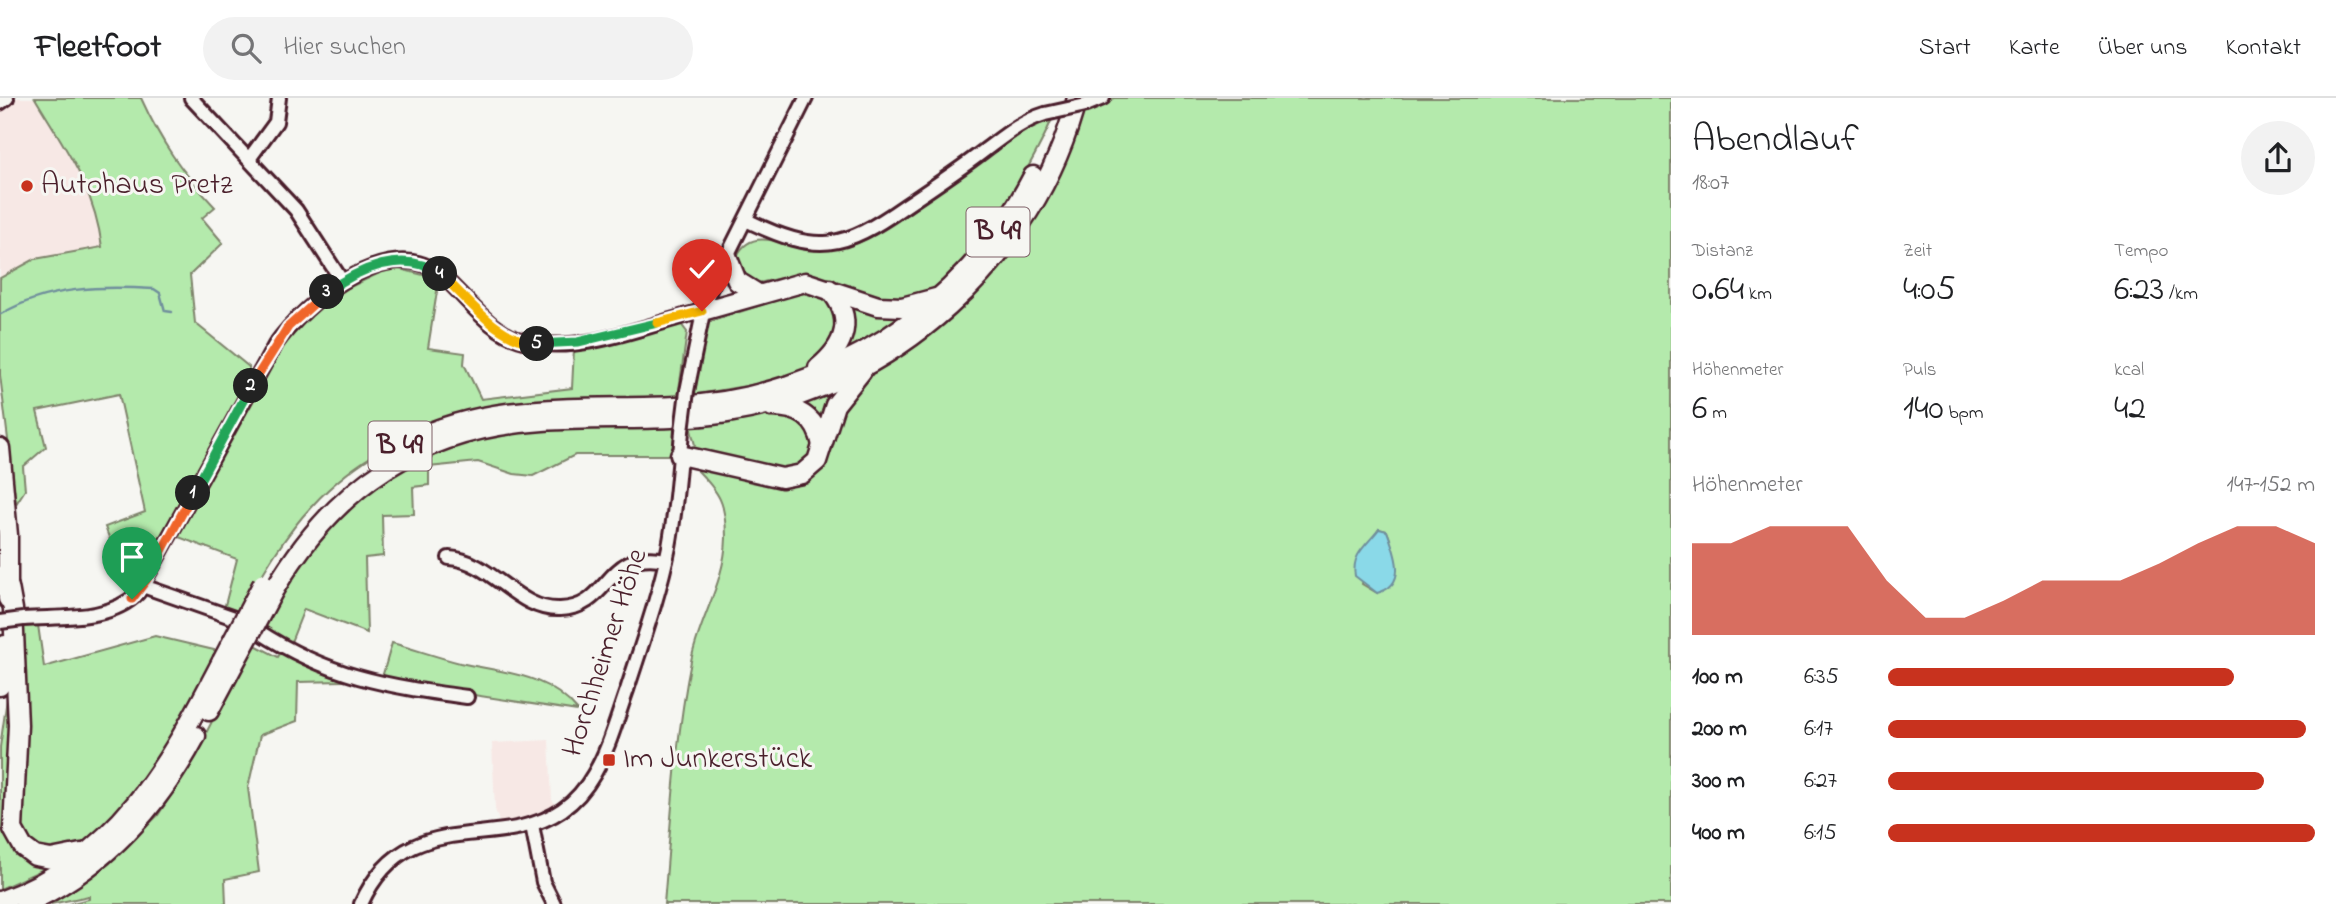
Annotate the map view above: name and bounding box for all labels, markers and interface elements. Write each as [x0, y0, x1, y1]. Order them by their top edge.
search box [203, 17, 693, 80]
text: Fleetfoot [35, 24, 161, 72]
icon: search [227, 29, 265, 67]
text: Hier suchen [283, 29, 406, 67]
text: Start [1919, 31, 1971, 66]
text: Karte [2009, 31, 2060, 66]
text: Über uns [2098, 31, 2187, 66]
text: Kontakt [2225, 31, 2301, 66]
text: Abendlauf [1692, 113, 1859, 169]
button: share [2241, 121, 2315, 195]
place label: Autohaus Pretz [41, 164, 233, 208]
text: 18:07 [1692, 167, 1729, 200]
marker: Autohaus Pretz [19, 178, 35, 194]
road number: B 49 [967, 208, 1030, 256]
text: Distanz [1692, 238, 1753, 265]
text: Zeit [1903, 238, 1932, 265]
text: Tempo [2114, 238, 2168, 265]
pin [672, 239, 732, 311]
icon: check [683, 250, 721, 288]
pin: 4 [422, 256, 458, 292]
text: 4 [436, 260, 443, 287]
text: 0.64 [1692, 265, 1744, 316]
text: 4:05 [1903, 265, 1956, 316]
text: 6:23 [2114, 265, 2164, 316]
pin: 3 [310, 274, 344, 310]
text: 3 [323, 278, 330, 305]
text: km [1744, 281, 1772, 308]
text: /km [2164, 281, 2198, 308]
pin: 5 [520, 327, 554, 362]
text: 5 [531, 330, 542, 357]
text: Höhenmeter [1692, 357, 1783, 384]
text: Puls [1903, 357, 1937, 384]
text: kcal [2114, 357, 2144, 384]
pin: 2 [233, 368, 268, 404]
text: 2 [246, 372, 255, 399]
text: 6 [1692, 384, 1707, 435]
text: 140 [1903, 384, 1944, 435]
text: 42 [2114, 384, 2146, 435]
text: m [1707, 400, 1727, 427]
text: bpm [1944, 400, 1984, 427]
road number: B 49 [368, 422, 432, 470]
text: Höhenmeter [1692, 469, 1803, 502]
text: 147–152 m [2227, 469, 2315, 502]
pin: 1 [176, 476, 210, 510]
text: 1 [189, 479, 196, 506]
pin [102, 527, 162, 599]
icon: arrive [113, 538, 151, 576]
street label: Horchheimer Höhe [552, 543, 661, 763]
text: 100 m [1692, 661, 1743, 694]
text: 6:35 [1804, 661, 1839, 694]
text: 200 m [1692, 713, 1747, 746]
text: 6:17 [1804, 713, 1833, 746]
place label: Im Junkerstück [623, 738, 813, 782]
marker: Im Junkerstück [601, 752, 617, 768]
text: 300 m [1692, 765, 1745, 798]
text: 6:27 [1804, 765, 1837, 798]
text: 400 m [1692, 817, 1745, 850]
text: 6:15 [1804, 817, 1837, 850]

